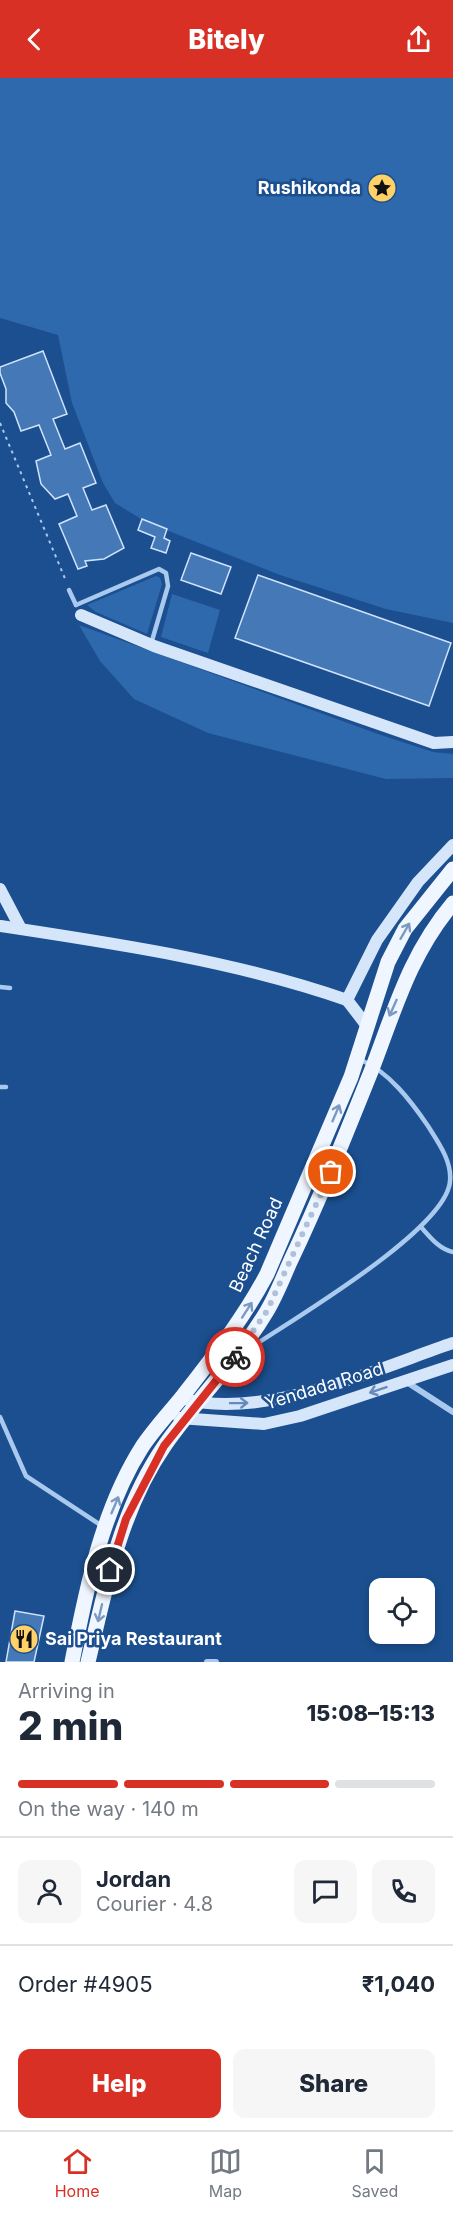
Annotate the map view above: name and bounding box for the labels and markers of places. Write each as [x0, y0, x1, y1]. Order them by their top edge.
place icon: Rushikonda [366, 172, 398, 204]
place label: Rushikonda [258, 177, 361, 198]
pin [305, 1146, 356, 1197]
pin [84, 1544, 135, 1595]
restaurant icon: Sai Priya Restaurant [8, 1623, 40, 1655]
place label: Sai Priya Restaurant [45, 1628, 222, 1649]

